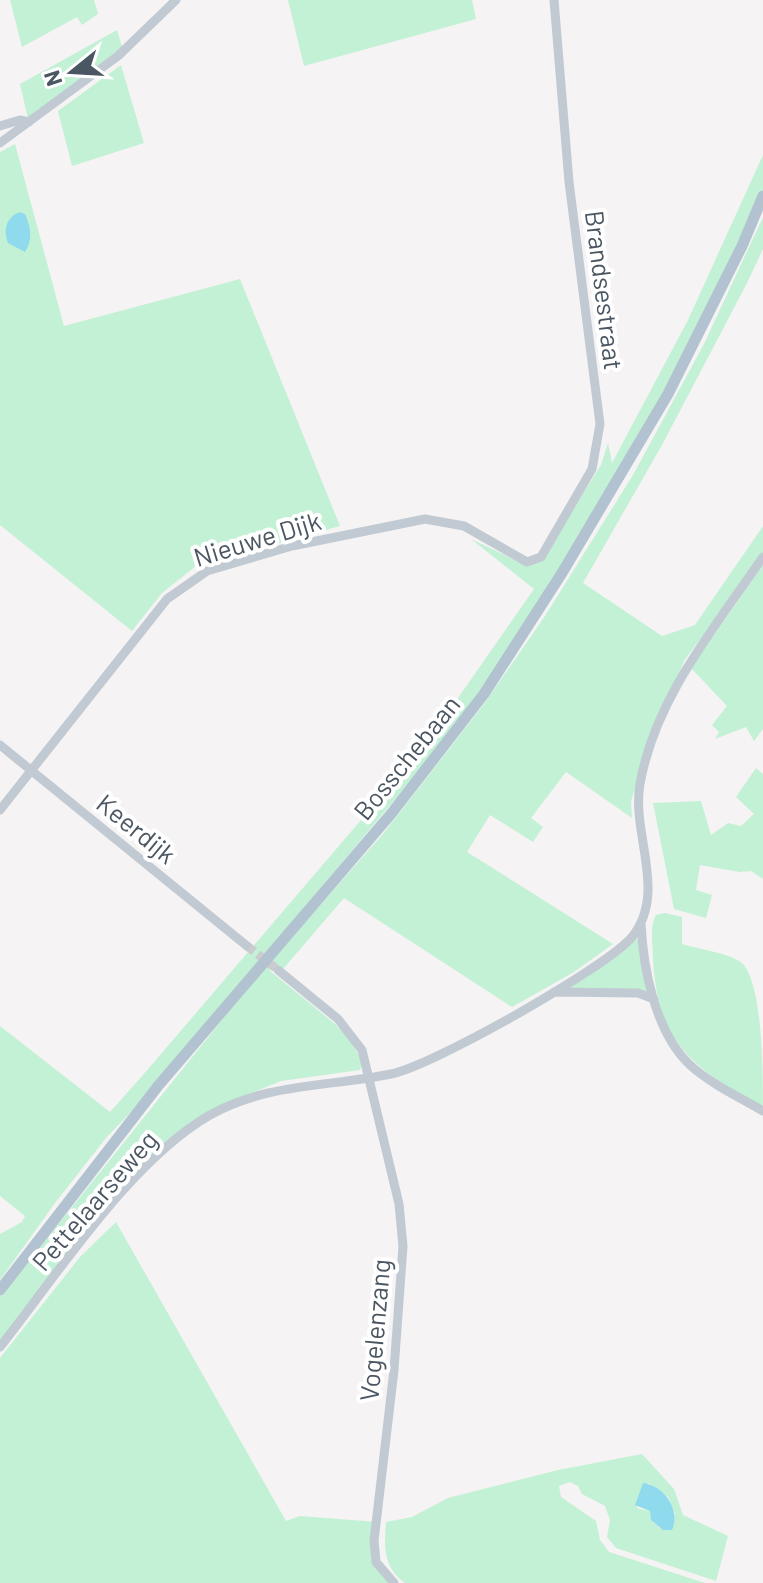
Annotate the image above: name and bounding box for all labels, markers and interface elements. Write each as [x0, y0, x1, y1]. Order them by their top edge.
north arrow [32, 32, 112, 112]
text: N [37, 68, 67, 89]
street label: Brandsestraat [580, 208, 630, 372]
street label: Nieuwe Dijk [190, 504, 324, 572]
street label: Bosschebaan [346, 689, 466, 825]
street label: Keerdijk [91, 787, 183, 869]
street label: Pettelaarseweg [25, 1124, 163, 1276]
street label: Vogelenzang [352, 1258, 396, 1402]

